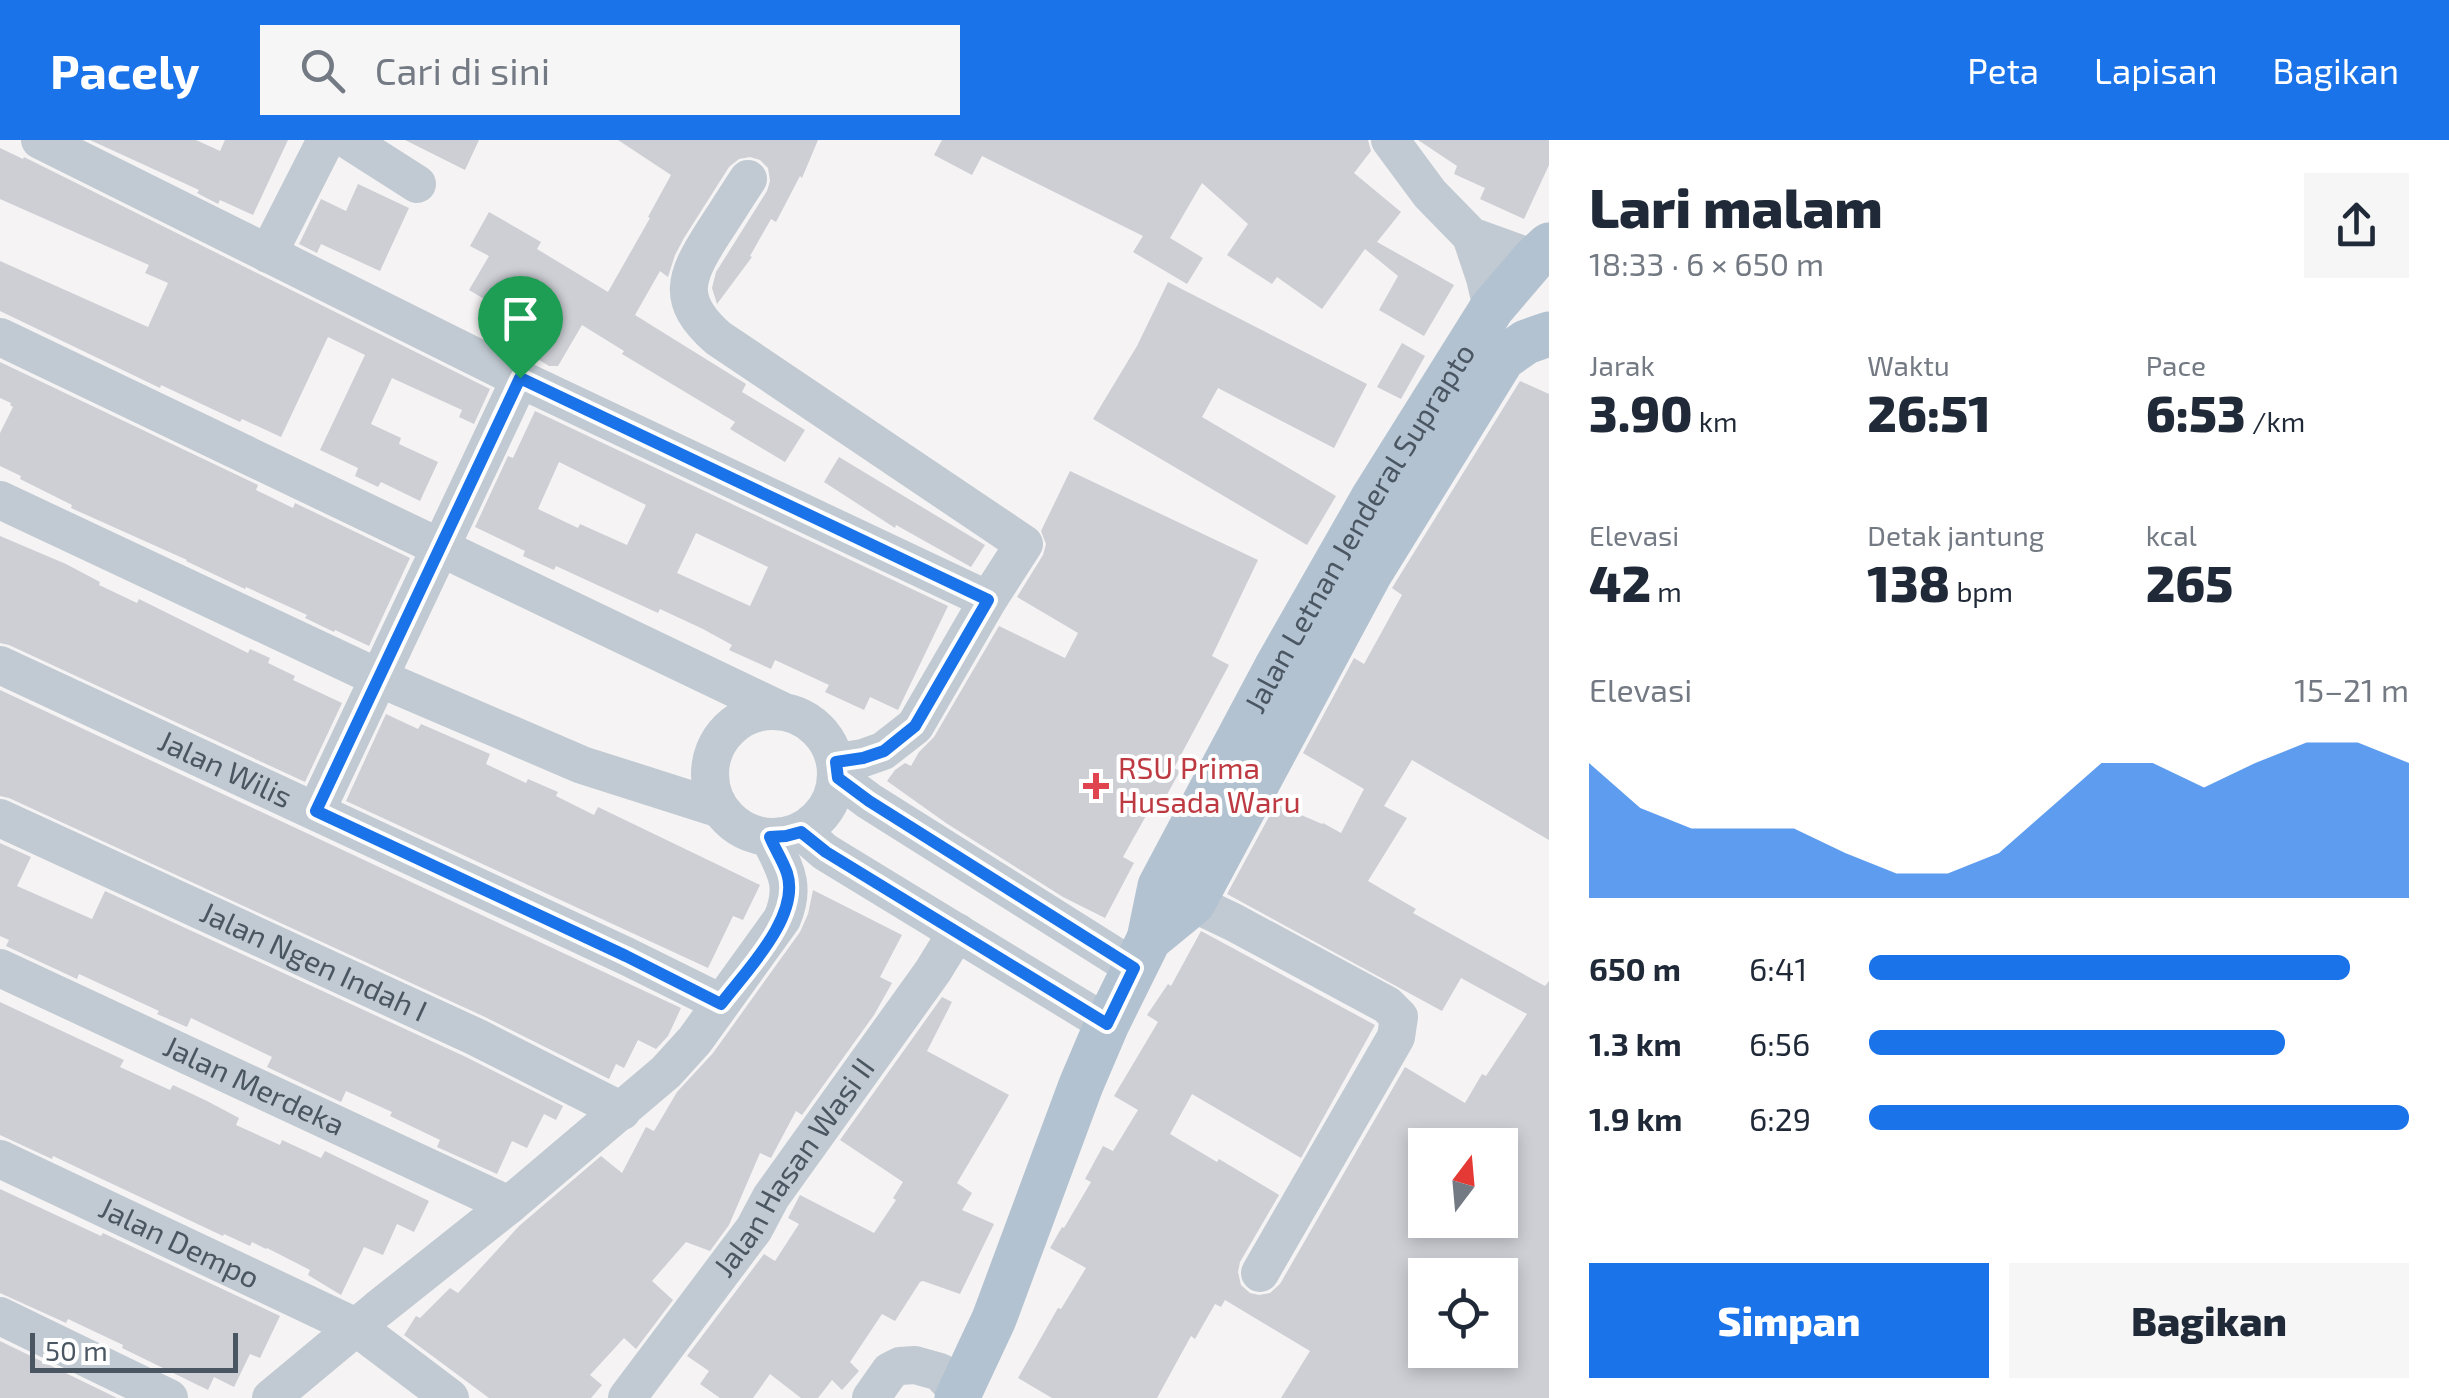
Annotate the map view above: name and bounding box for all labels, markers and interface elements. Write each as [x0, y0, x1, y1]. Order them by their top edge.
search box [260, 25, 960, 115]
text: Pacely [50, 41, 200, 99]
icon: search [295, 43, 350, 98]
text: Cari di sini [375, 47, 550, 93]
text: Peta [1967, 49, 2039, 91]
text: Lapisan [2094, 49, 2218, 91]
text: Bagikan [2273, 49, 2399, 91]
text: Lari malam [1589, 173, 1883, 239]
button: share [2304, 173, 2409, 278]
text: 18:33 · 6 × 650 m [1589, 244, 1824, 282]
pin [478, 276, 563, 379]
icon: arrive [493, 291, 548, 346]
street label: Jalan Letnan Jenderal Suprapto [1236, 336, 1481, 718]
text: Jarak [1589, 348, 1655, 382]
text: Waktu [1867, 348, 1950, 382]
text: Pace [2146, 348, 2206, 382]
text: 3.90 [1589, 382, 1693, 442]
text: 26:51 [1867, 382, 1991, 442]
text: 6:53 [2146, 382, 2246, 442]
text: km [1693, 404, 1738, 438]
text: /km [2246, 404, 2305, 438]
text: Elevasi [1589, 518, 1679, 552]
text: Detak jantung [1867, 518, 2044, 552]
text: kcal [2146, 518, 2197, 552]
text: 42 [1589, 552, 1651, 612]
text: 138 [1867, 552, 1950, 612]
text: 265 [2146, 552, 2233, 612]
text: m [1651, 574, 1682, 608]
text: bpm [1950, 574, 2013, 608]
text: Elevasi [1589, 670, 1692, 708]
text: 15–21 m [2294, 670, 2409, 708]
street label: Jalan Wilis [153, 721, 298, 814]
place label: RSU Prima Husada Waru [1118, 749, 1301, 819]
marker: RSU Prima Husada Waru [1083, 773, 1109, 799]
street label: Jalan Ngen Indah I [195, 893, 433, 1028]
text: 650 m [1589, 949, 1681, 987]
text: 6:41 [1749, 949, 1807, 987]
text: 1.3 km [1589, 1024, 1682, 1062]
text: 6:56 [1749, 1024, 1810, 1062]
street label: Jalan Merdeka [158, 1027, 351, 1142]
street label: Jalan Hasan Wasi II [705, 1050, 881, 1283]
text: 1.9 km [1589, 1099, 1683, 1137]
text: 6:29 [1749, 1099, 1811, 1137]
north arrow [1408, 1128, 1518, 1238]
map controls [1408, 1128, 1518, 1368]
street label: Jalan Dempo [94, 1188, 266, 1295]
button: locate [1408, 1258, 1518, 1368]
button: Simpan [1589, 1263, 1989, 1378]
button: Bagikan [2009, 1263, 2409, 1378]
scale bar [30, 1328, 238, 1372]
text: 50 m [45, 1333, 108, 1367]

